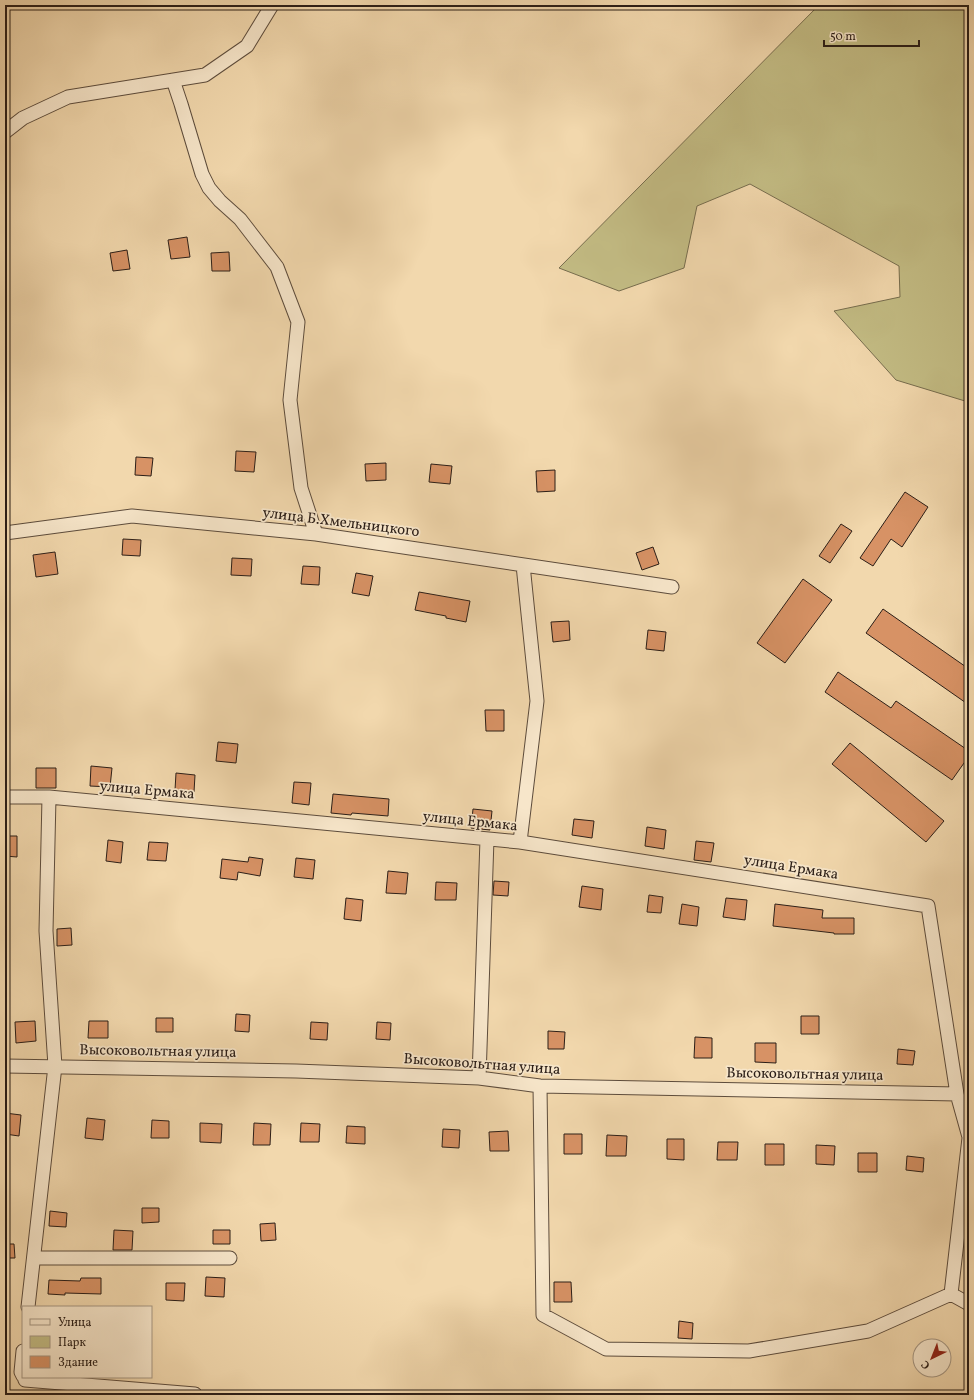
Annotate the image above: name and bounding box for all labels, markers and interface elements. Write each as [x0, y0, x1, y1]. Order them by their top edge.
scale bar [824, 22, 919, 48]
text: 50 m [830, 29, 856, 45]
street label: улица Б.Хмельницкого [261, 503, 421, 543]
street label: улица Ермака [99, 776, 195, 806]
street label: улица Ермака [421, 807, 519, 837]
street label: улица Ермака [742, 850, 840, 886]
street label: Высоковольтная улица [79, 1040, 237, 1064]
street label: Высоковольтная улица [403, 1049, 561, 1081]
street label: Высоковольтная улица [726, 1063, 884, 1087]
legend [22, 1306, 152, 1378]
text: Улица [58, 1315, 91, 1331]
text: Парк [58, 1335, 86, 1351]
north arrow [912, 1338, 952, 1378]
text: Здание [58, 1355, 98, 1371]
text: С [918, 1356, 934, 1372]

